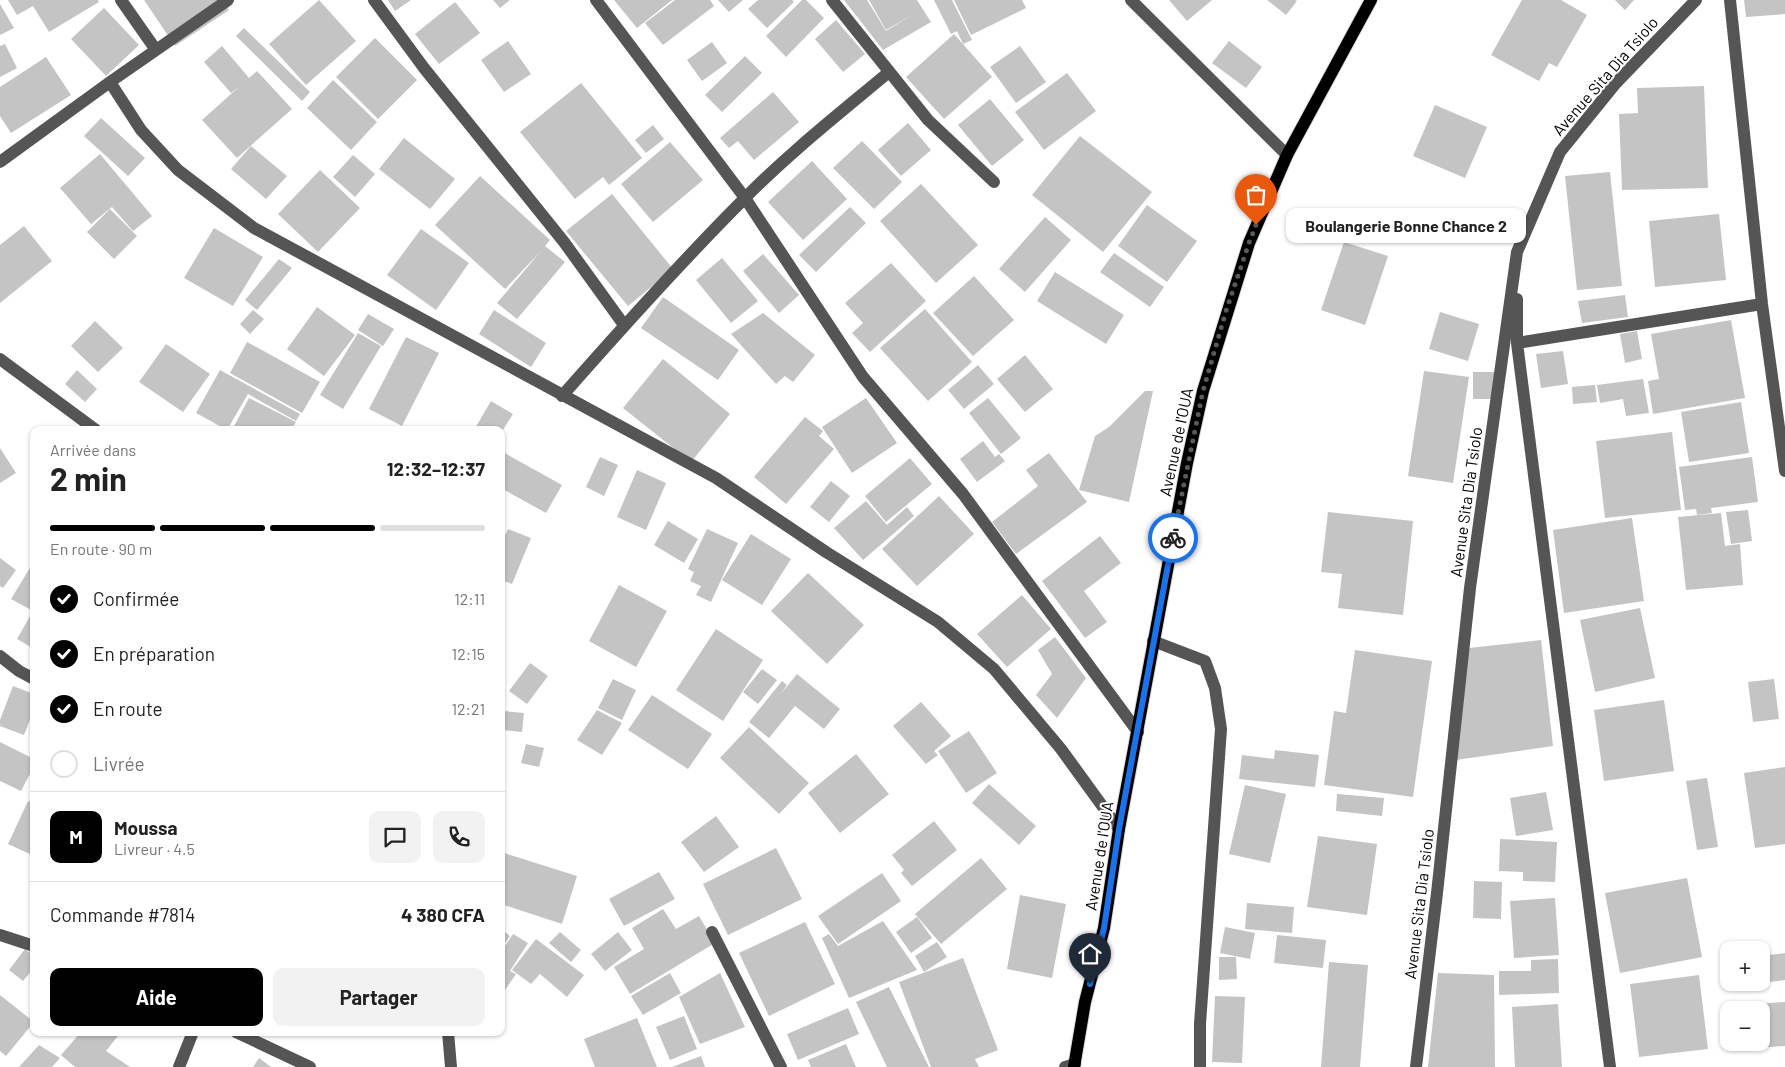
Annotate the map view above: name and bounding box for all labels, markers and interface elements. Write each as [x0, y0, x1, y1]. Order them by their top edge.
street label: Avenue Sita Dia Tsiolo [1548, 12, 1661, 139]
pin [1235, 174, 1277, 225]
icon: bag [1242, 181, 1270, 209]
callout: Boulangerie Bonne Chance 2 [1286, 208, 1526, 242]
text: Boulangerie Bonne Chance 2 [1305, 216, 1507, 235]
street label: Avenue de l'OUA [1155, 386, 1196, 498]
street label: Avenue Sita Dia Tsiolo [1446, 426, 1485, 578]
text: Arrivée dans [50, 440, 136, 459]
text: 12:32–12:37 [387, 457, 485, 480]
text: 2 min [50, 459, 127, 497]
courier [1148, 513, 1198, 563]
icon: bike [1159, 524, 1187, 552]
text: En route · 90 m [50, 539, 152, 558]
icon: check [50, 585, 78, 613]
text: Confirmée [93, 587, 180, 610]
text: 12:11 [454, 589, 485, 608]
icon: check [50, 640, 78, 668]
text: En préparation [93, 642, 215, 665]
text: 12:15 [452, 644, 485, 663]
icon: check [50, 695, 78, 723]
text: En route [93, 697, 163, 720]
text: 12:21 [451, 699, 485, 718]
text: Livrée [93, 752, 145, 775]
street label: Avenue de l'OUA [1081, 800, 1117, 912]
button: chat [369, 811, 421, 863]
button: phone [433, 811, 485, 863]
text: Moussa [114, 816, 178, 839]
text: M [69, 825, 83, 848]
street label: Avenue Sita Dia Tsiolo [1400, 828, 1437, 980]
text: Livreur · 4.5 [114, 839, 195, 858]
text: Commande #7814 [50, 903, 195, 926]
text: 4 380 CFA [401, 903, 485, 926]
pin [1069, 933, 1111, 984]
icon: home [1076, 940, 1104, 968]
map controls [1720, 941, 1770, 1051]
button: + [1720, 941, 1770, 991]
button: Aide [50, 968, 263, 1026]
button: Partager [273, 968, 485, 1026]
button: − [1720, 1001, 1770, 1051]

